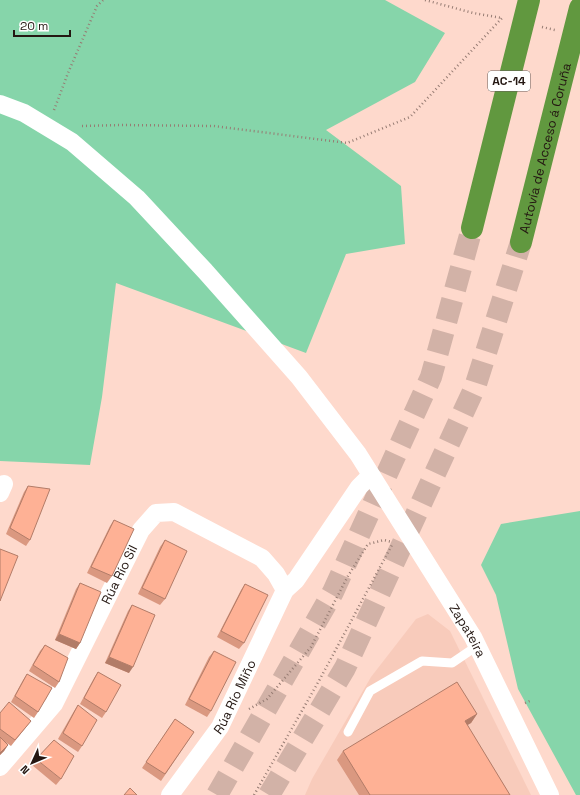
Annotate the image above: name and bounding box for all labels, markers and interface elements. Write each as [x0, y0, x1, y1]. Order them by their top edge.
scale bar [14, 12, 70, 38]
text: 20 m [20, 18, 48, 34]
street label: Autovía de Acceso á Coruña [515, 60, 575, 235]
road number: AC-14 [488, 71, 530, 91]
street label: Rúa Río Sil [97, 542, 141, 607]
street label: Zapateira [446, 601, 490, 661]
street label: Rúa Río Miño [209, 657, 259, 737]
north arrow [12, 743, 52, 783]
text: N [17, 762, 32, 777]

